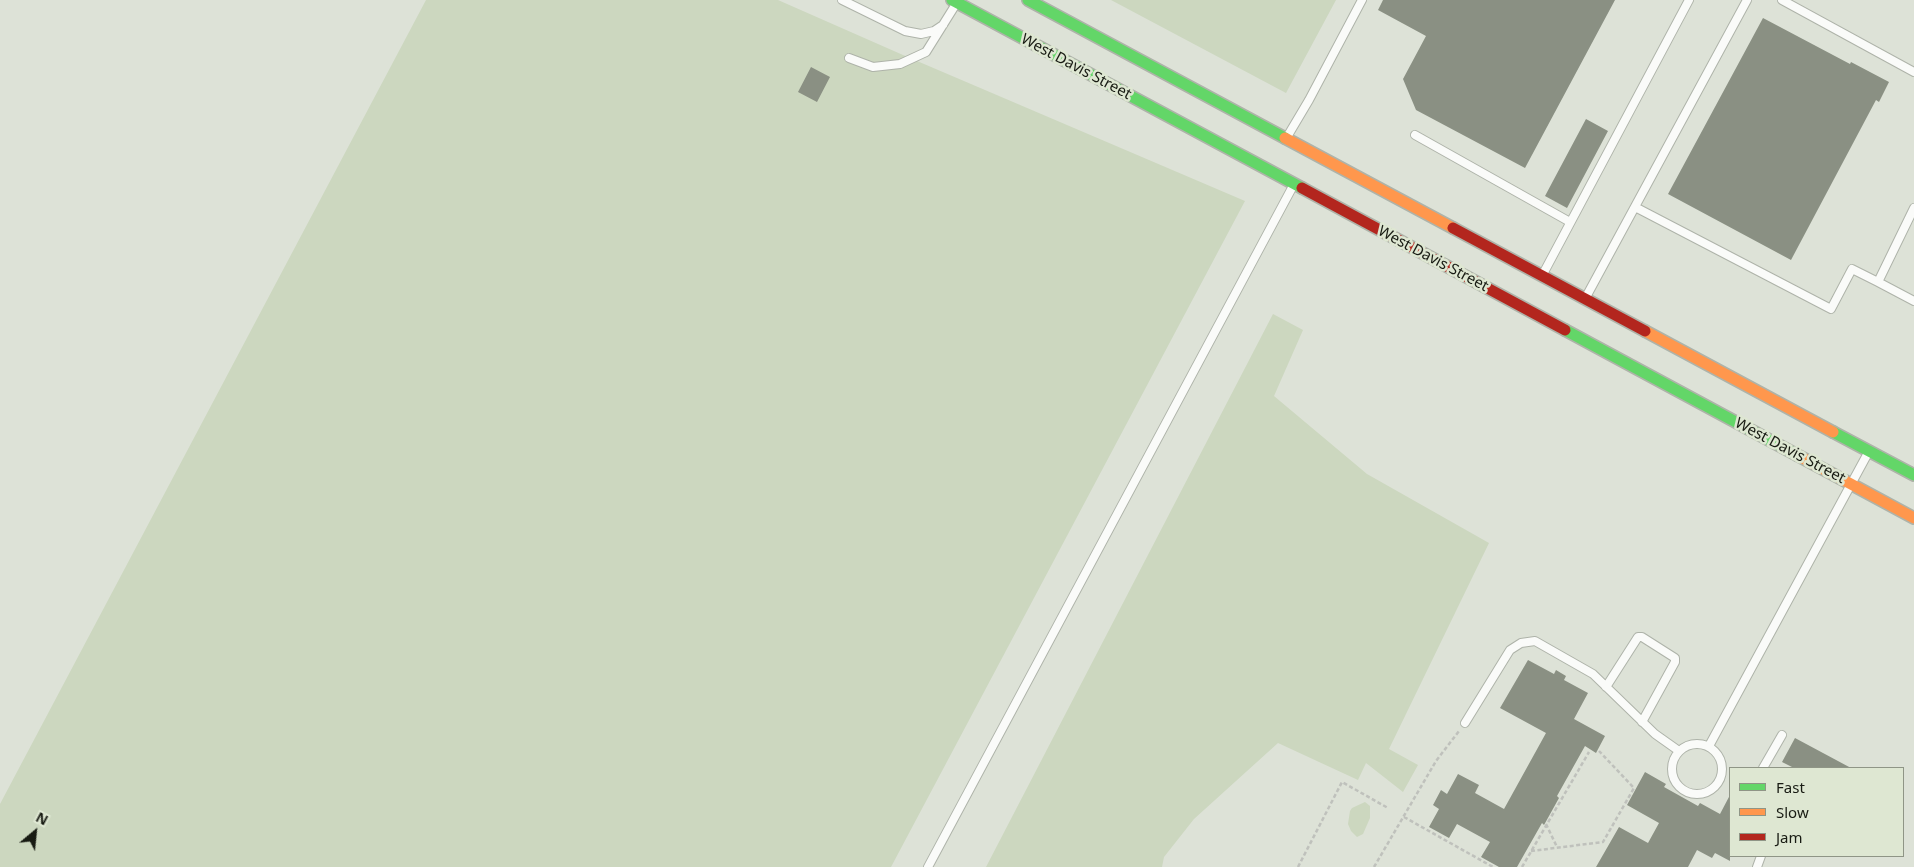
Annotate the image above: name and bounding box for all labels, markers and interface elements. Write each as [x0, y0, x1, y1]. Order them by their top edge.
street label: West Davis Street [1018, 30, 1134, 104]
street label: West Davis Street [1375, 222, 1491, 296]
street label: West Davis Street [1732, 414, 1848, 488]
legend [1729, 767, 1904, 857]
text: Fast [1776, 777, 1805, 797]
text: Slow [1776, 802, 1809, 822]
north arrow [10, 807, 60, 857]
text: N [33, 807, 52, 829]
text: Jam [1776, 827, 1803, 847]

